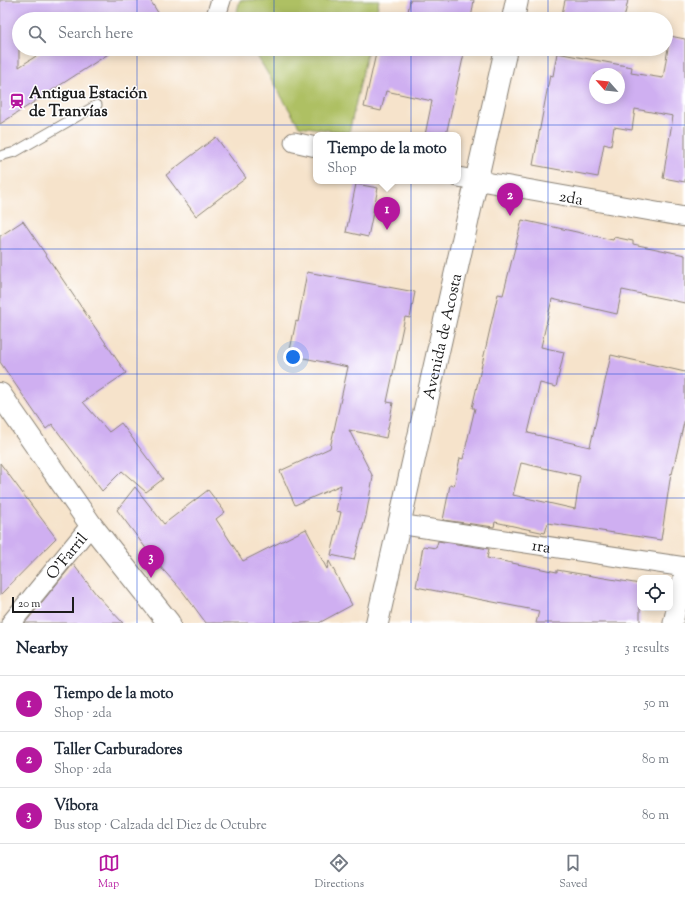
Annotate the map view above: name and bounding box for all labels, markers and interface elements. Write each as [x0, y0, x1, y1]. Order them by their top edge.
search box [12, 12, 673, 56]
icon: search [26, 23, 48, 45]
text: Search here [58, 24, 133, 45]
north arrow [589, 68, 625, 104]
place label: Antigua Estación de Tranvías [29, 83, 148, 124]
station icon: Antigua Estación de Tranvías [8, 92, 26, 110]
popup [313, 132, 461, 184]
text: Tiempo de la moto [327, 139, 447, 160]
text: Shop [327, 160, 357, 178]
pin: 2 [497, 183, 523, 216]
street label: 2da [557, 186, 585, 213]
pin: 1 [374, 197, 400, 230]
street label: Avenida de Acosta [419, 271, 469, 402]
your location [283, 347, 303, 367]
street label: O'Farril [42, 528, 94, 586]
street label: 1ra [530, 535, 553, 561]
pin: 3 [138, 545, 164, 578]
map controls [637, 575, 673, 611]
button: locate [637, 575, 673, 611]
scale bar [12, 595, 74, 614]
text: 20 m [18, 596, 40, 612]
text: Nearby [16, 637, 68, 661]
text: 3 results [624, 640, 669, 658]
text: Tiempo de la moto [54, 684, 174, 705]
text: 1 [27, 695, 31, 713]
text: 50 m [644, 695, 669, 713]
text: Shop · 2da [54, 705, 112, 723]
text: Taller Carburadores [54, 740, 182, 761]
text: 2 [26, 751, 32, 769]
text: 80 m [642, 751, 669, 769]
text: Shop · 2da [54, 761, 112, 779]
text: Víbora [54, 796, 98, 817]
text: 3 [26, 807, 32, 825]
text: 80 m [642, 807, 669, 825]
text: Bus stop · Calzada del Diez de Octubre [54, 817, 267, 835]
tab: Map [98, 852, 120, 892]
tab: Directions [315, 852, 364, 892]
tab: Saved [559, 852, 587, 892]

